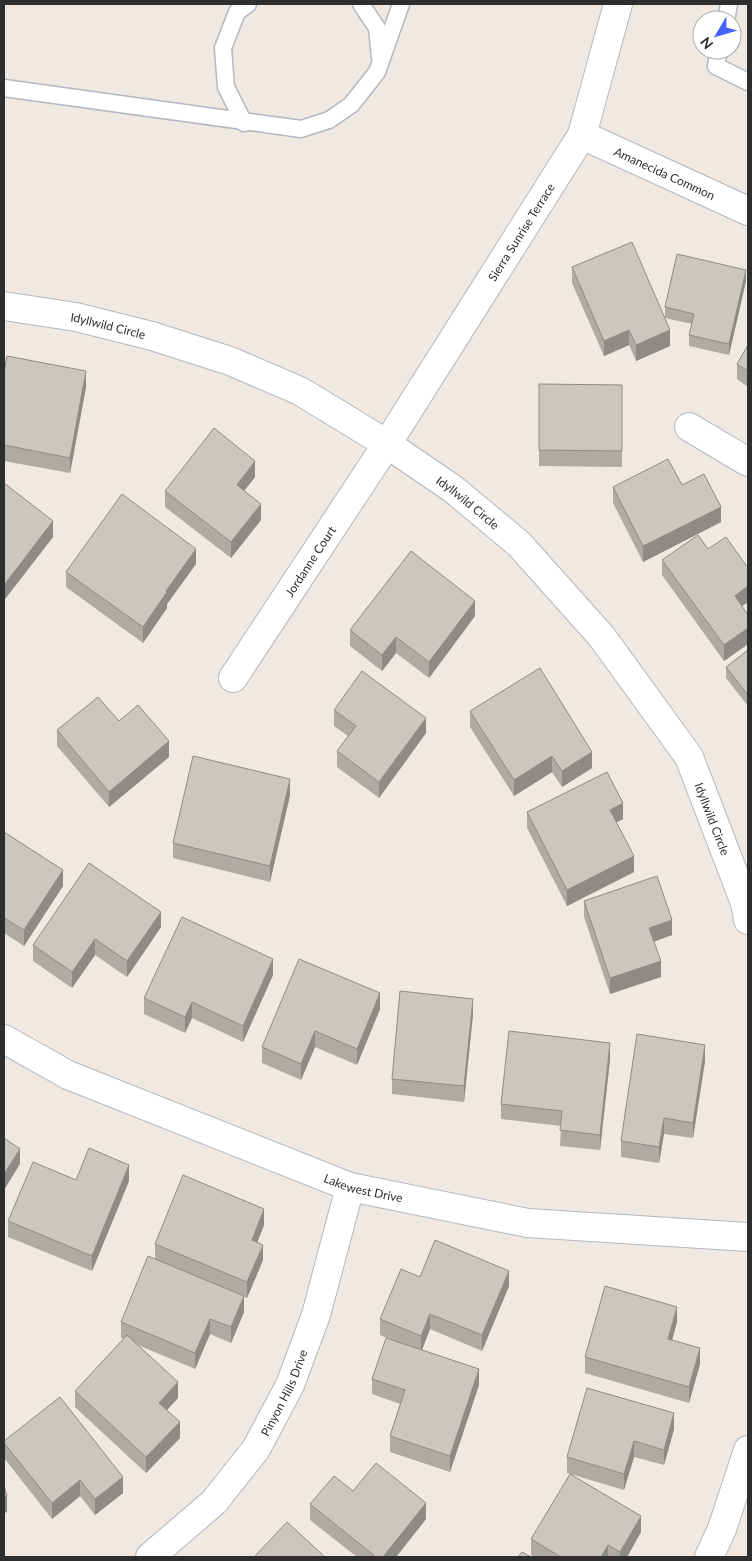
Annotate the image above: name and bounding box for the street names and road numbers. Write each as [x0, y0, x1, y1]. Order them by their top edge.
street label: Amanecida Common [612, 143, 718, 202]
street label: Sierra Sunrise Terrace [484, 180, 557, 284]
street label: Idyllwild Circle [70, 309, 147, 342]
street label: Idyllwild Circle [434, 472, 503, 532]
street label: Jordanne Court [281, 522, 339, 599]
street label: Idyllwild Circle [692, 780, 733, 857]
street label: Lakewest Drive [322, 1170, 404, 1205]
street label: Pinyon Hills Drive [257, 1347, 310, 1438]

